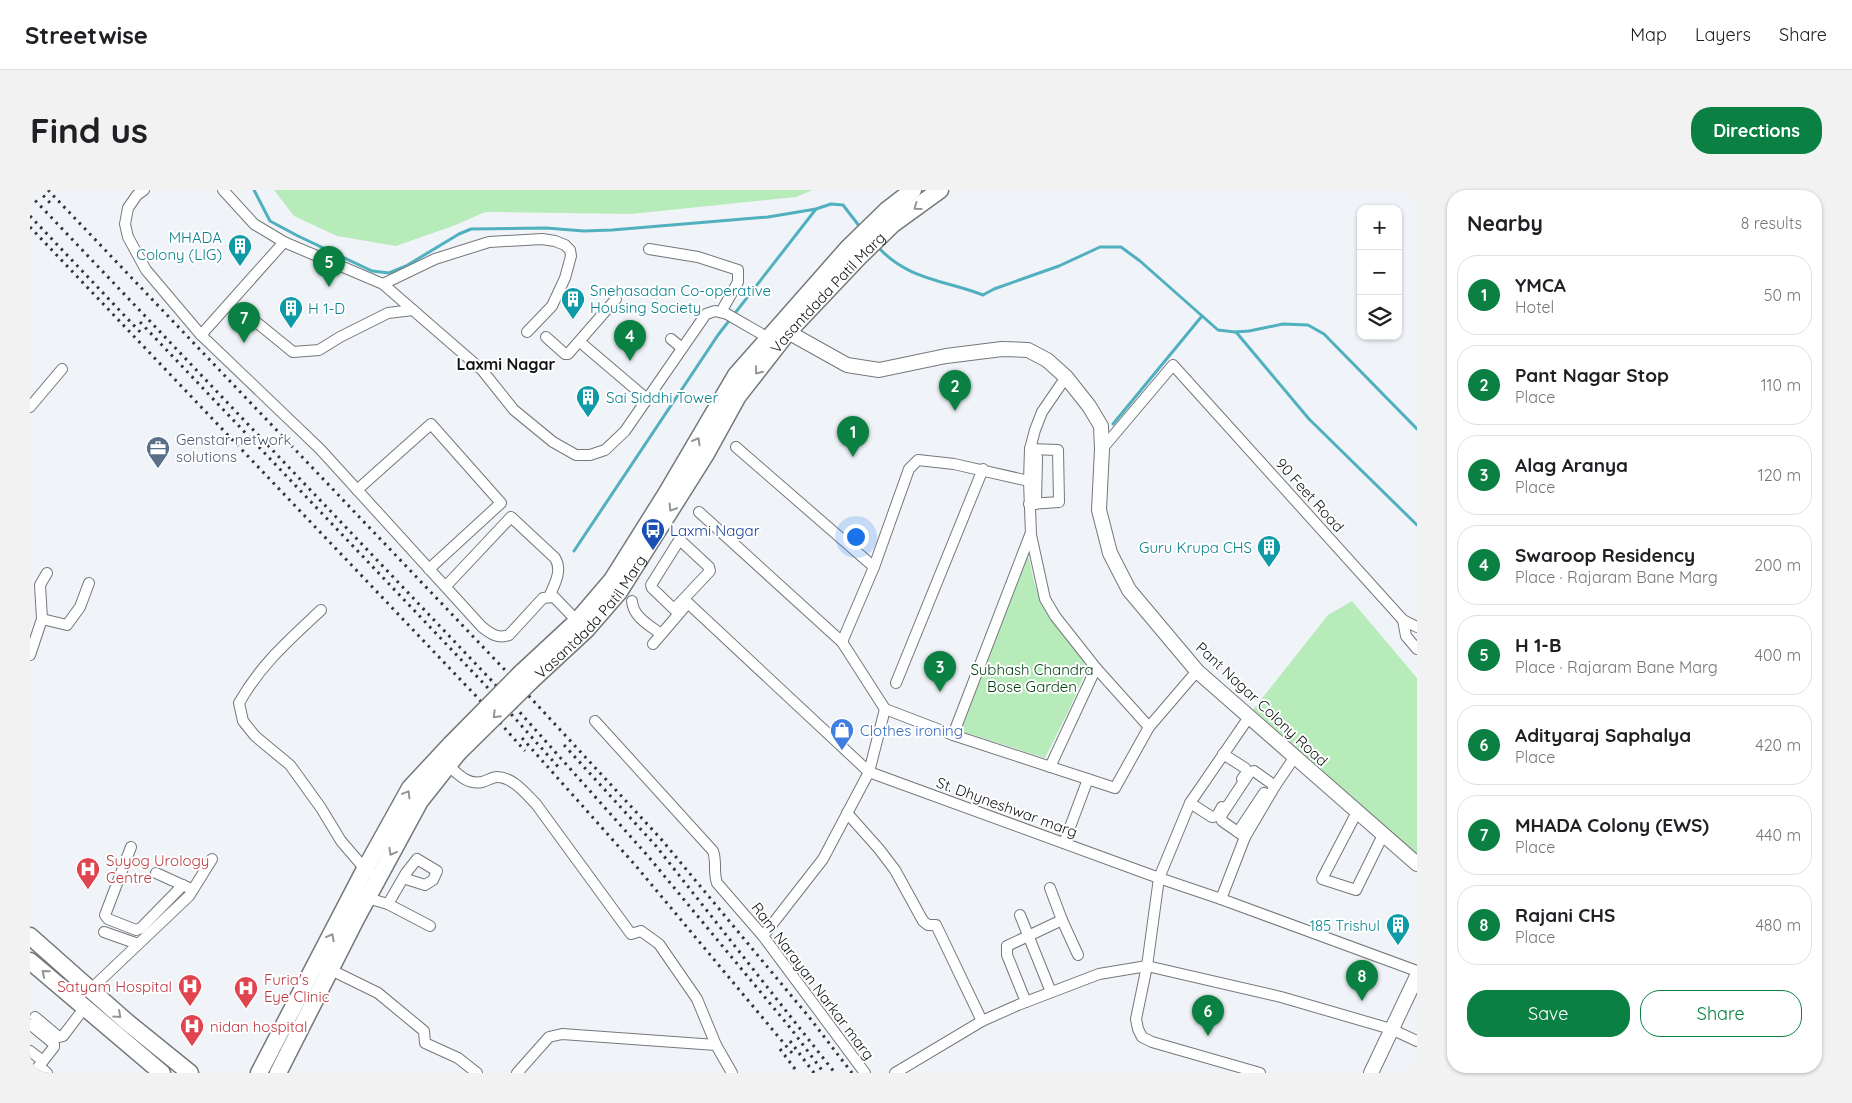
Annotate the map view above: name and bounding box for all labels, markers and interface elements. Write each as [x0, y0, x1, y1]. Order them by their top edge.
text: Streetwise [25, 20, 148, 50]
text: Map [1630, 23, 1667, 46]
text: Layers [1695, 23, 1751, 46]
text: Share [1779, 23, 1827, 46]
button: Directions [1691, 107, 1822, 154]
text: Find us [30, 108, 148, 152]
one-way arrow [913, 201, 923, 210]
map controls [1357, 205, 1402, 340]
button: + [1357, 205, 1402, 250]
text: Nearby [1467, 210, 1543, 236]
text: 8 results [1741, 213, 1802, 233]
street label: Vasantdada Patil Marg [766, 227, 889, 357]
place label: MHADA Colony (LIG) [136, 228, 222, 264]
building icon: MHADA Colony (LIG) [227, 233, 253, 267]
pin: 5 [313, 246, 345, 287]
button: − [1357, 250, 1402, 295]
text: YMCA [1515, 273, 1566, 297]
place label: Snehasadan Co-operative Housing Society [590, 281, 771, 317]
text: 1 [1481, 285, 1487, 305]
text: 50 m [1764, 285, 1801, 305]
building icon: Snehasadan Co-operative Housing Society [560, 286, 586, 320]
building icon: H 1-D [278, 295, 304, 329]
button: layers [1357, 295, 1402, 340]
text: Hotel [1515, 297, 1554, 317]
place label: H 1-D [308, 299, 345, 318]
pin: 7 [228, 302, 260, 343]
pin: 4 [614, 320, 646, 361]
district label: Laxmi Nagar [457, 354, 555, 374]
text: Pant Nagar Stop [1515, 363, 1669, 387]
one-way arrow [756, 365, 764, 374]
pin: 2 [939, 370, 971, 411]
text: 2 [1479, 375, 1489, 395]
text: 110 m [1761, 375, 1801, 395]
building icon: Sai Siddhi Tower [575, 384, 601, 418]
text: Place [1515, 387, 1555, 407]
place label: Sai Siddhi Tower [606, 388, 719, 407]
pin: 1 [837, 416, 869, 457]
place label: Genstar network solutions [176, 430, 292, 466]
office icon: Genstar network solutions [145, 435, 171, 469]
one-way arrow [690, 437, 700, 446]
text: Alag Aranya [1515, 453, 1628, 477]
street label: 90 Feet Road [1272, 454, 1348, 536]
text: 3 [1480, 465, 1488, 485]
text: 120 m [1758, 465, 1801, 485]
text: Place [1515, 477, 1555, 497]
one-way arrow [668, 503, 678, 512]
bus stop icon: Laxmi Nagar [640, 517, 666, 551]
place label: Laxmi Nagar [670, 521, 760, 540]
your location [843, 524, 869, 550]
building icon: Guru Krupa CHS [1256, 534, 1282, 568]
place label: Guru Krupa CHS [1139, 538, 1252, 557]
text: Swaroop Residency [1515, 543, 1695, 567]
street label: Vasantdada Patil Marg [531, 551, 650, 682]
text: 4 [1479, 555, 1489, 575]
text: 200 m [1754, 555, 1801, 575]
text: Place · Rajaram Bane Marg [1515, 567, 1718, 587]
text: H 1-B [1515, 633, 1561, 657]
street label: Pant Nagar Colony Road [1192, 638, 1332, 770]
text: 5 [1479, 645, 1489, 665]
text: 400 m [1755, 645, 1801, 665]
pin: 3 [924, 651, 956, 692]
text: Place · Rajaram Bane Marg [1515, 657, 1718, 677]
park label: Subhash Chandra Bose Garden [970, 660, 1094, 696]
one-way arrow [493, 710, 502, 719]
shop icon: Clothes ironing [829, 717, 855, 751]
place label: Clothes ironing [860, 721, 963, 740]
text: Adityaraj Saphalya [1515, 723, 1691, 747]
text: 6 [1480, 735, 1488, 755]
text: 420 m [1755, 735, 1801, 755]
text: Place [1515, 747, 1555, 767]
street label: St. Dhyneshwar marg [934, 773, 1080, 841]
one-way arrow [401, 790, 411, 799]
text: MHADA Colony (EWS) [1515, 813, 1709, 837]
text: 7 [1480, 825, 1488, 845]
text: 440 m [1756, 825, 1801, 845]
text: Place [1515, 837, 1555, 857]
one-way arrow [389, 846, 399, 855]
place label: Suyog Urology Centre [106, 851, 209, 887]
hospital icon: Suyog Urology Centre [75, 856, 101, 890]
street label: Ram Narayan Narkar marg [748, 898, 878, 1064]
text: Rajani CHS [1515, 903, 1615, 927]
building icon: 185 Trishul [1385, 912, 1411, 946]
text: 8 [1480, 915, 1488, 935]
text: 480 m [1755, 915, 1801, 935]
place label: 185 Trishul [1309, 916, 1380, 935]
text: Place [1515, 927, 1555, 947]
one-way arrow [325, 933, 335, 942]
pin: 8 [1346, 960, 1378, 1001]
place label: Furia's Eye Clinic [264, 970, 330, 1006]
one-way arrow [42, 971, 51, 979]
hospital icon: Satyam Hospital [177, 973, 203, 1007]
hospital icon: Furia's Eye Clinic [233, 975, 259, 1009]
place label: Satyam Hospital [57, 977, 172, 996]
button: Save [1467, 990, 1630, 1037]
button: Share [1640, 990, 1802, 1037]
pin: 6 [1192, 995, 1224, 1036]
one-way arrow [113, 1009, 122, 1018]
hospital icon: nidan hospital [179, 1013, 205, 1047]
place label: nidan hospital [210, 1017, 307, 1036]

